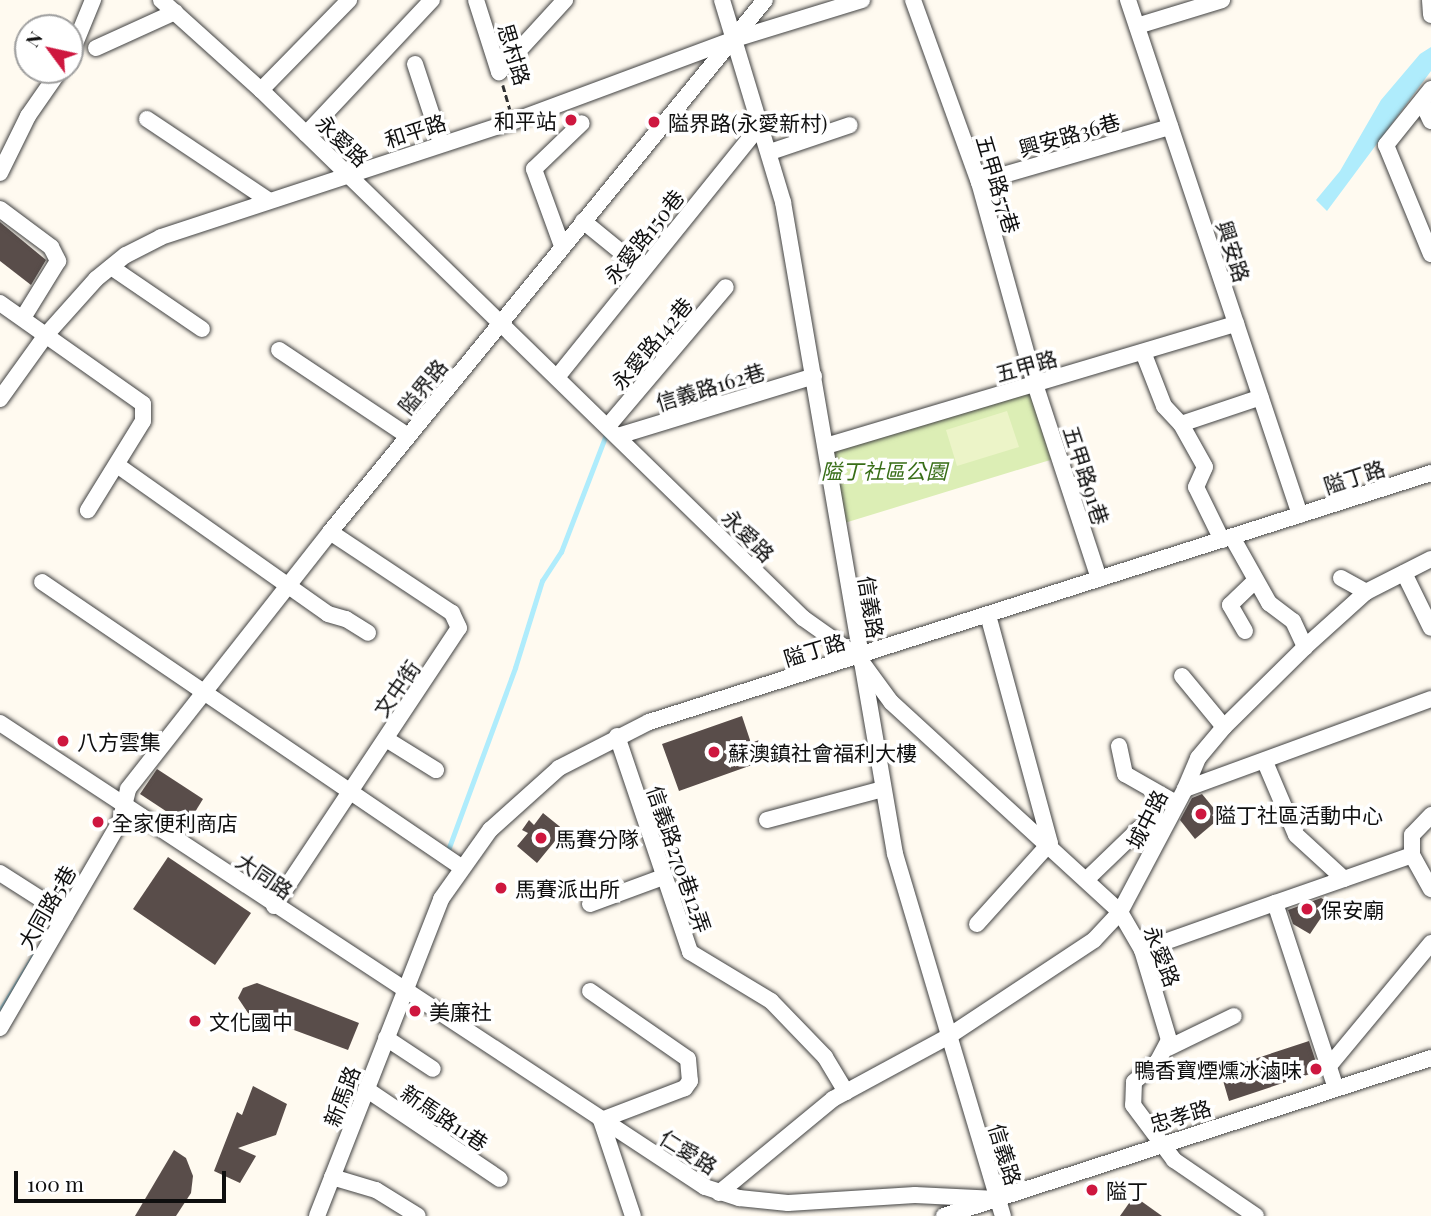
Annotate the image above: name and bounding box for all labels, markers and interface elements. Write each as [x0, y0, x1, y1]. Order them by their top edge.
north arrow [14, 14, 84, 84]
street label: 思村路 [494, 20, 536, 88]
text: N [18, 26, 48, 51]
place label: 和平站 [494, 107, 557, 133]
street label: 和平路 [381, 108, 449, 152]
street label: 興安路36巷 [1015, 108, 1123, 160]
street label: 永愛路 [312, 109, 374, 171]
place label: 隘界路(永愛新村) [668, 109, 827, 135]
marker: 和平站 [563, 112, 579, 128]
marker: 隘界路(永愛新村) [646, 114, 662, 130]
street label: 五甲路57巷 [972, 132, 1026, 236]
street label: 永愛路150巷 [598, 184, 688, 288]
street label: 興安路 [1212, 217, 1256, 285]
street label: 永愛路142巷 [605, 292, 697, 394]
street label: 五甲路 [992, 344, 1060, 386]
street label: 隘界路 [392, 354, 452, 418]
street label: 信義路162巷 [652, 357, 768, 415]
street label: 五甲路91巷 [1059, 422, 1115, 528]
street label: 隘丁路 [1320, 454, 1388, 498]
park label: 隘丁社區公園 [821, 457, 947, 483]
street label: 永愛路 [718, 504, 780, 566]
street label: 信義路 [855, 574, 889, 640]
street label: 隘丁路 [780, 628, 848, 670]
street label: 文中街 [368, 655, 424, 721]
place label: 八方雲集 [77, 728, 161, 754]
marker: 八方雲集 [55, 733, 71, 749]
place label: 蘇澳鎮社會福利大樓 [728, 739, 917, 765]
marker: 蘇澳鎮社會福利大樓 [706, 744, 722, 760]
street label: 信義路270巷12弄 [643, 782, 717, 936]
street label: 城中路 [1120, 785, 1172, 853]
place label: 隘丁社區活動中心 [1215, 801, 1383, 827]
marker: 隘丁社區活動中心 [1193, 806, 1209, 822]
place label: 全家便利商店 [112, 809, 238, 835]
marker: 全家便利商店 [90, 814, 106, 830]
place label: 馬賽分隊 [555, 825, 639, 851]
marker: 馬賽分隊 [533, 830, 549, 846]
street label: 大同路 [232, 847, 298, 903]
street label: 大同路5巷 [12, 861, 80, 953]
place label: 馬賽派出所 [515, 875, 620, 901]
marker: 馬賽派出所 [493, 880, 509, 896]
place label: 保安廟 [1321, 896, 1384, 922]
marker: 保安廟 [1299, 901, 1315, 917]
street label: 永愛路 [1140, 922, 1186, 990]
place label: 美廉社 [429, 998, 492, 1024]
marker: 美廉社 [407, 1003, 423, 1019]
place label: 文化國中 [209, 1008, 293, 1034]
marker: 文化國中 [187, 1013, 203, 1029]
place label: 鴨香寶煙燻冰滷味 [1134, 1056, 1302, 1082]
marker: 鴨香寶煙燻冰滷味 [1308, 1061, 1324, 1077]
street label: 新馬路 [318, 1062, 364, 1130]
street label: 新馬路11巷 [397, 1079, 493, 1155]
street label: 忠孝路 [1146, 1094, 1214, 1136]
street label: 信義路 [985, 1120, 1027, 1188]
street label: 仁愛路 [656, 1124, 722, 1178]
scale bar [18, 1156, 229, 1200]
text: 100 m [27, 1169, 84, 1197]
place label: 隘丁 [1106, 1177, 1148, 1203]
marker: 隘丁 [1084, 1182, 1100, 1198]

